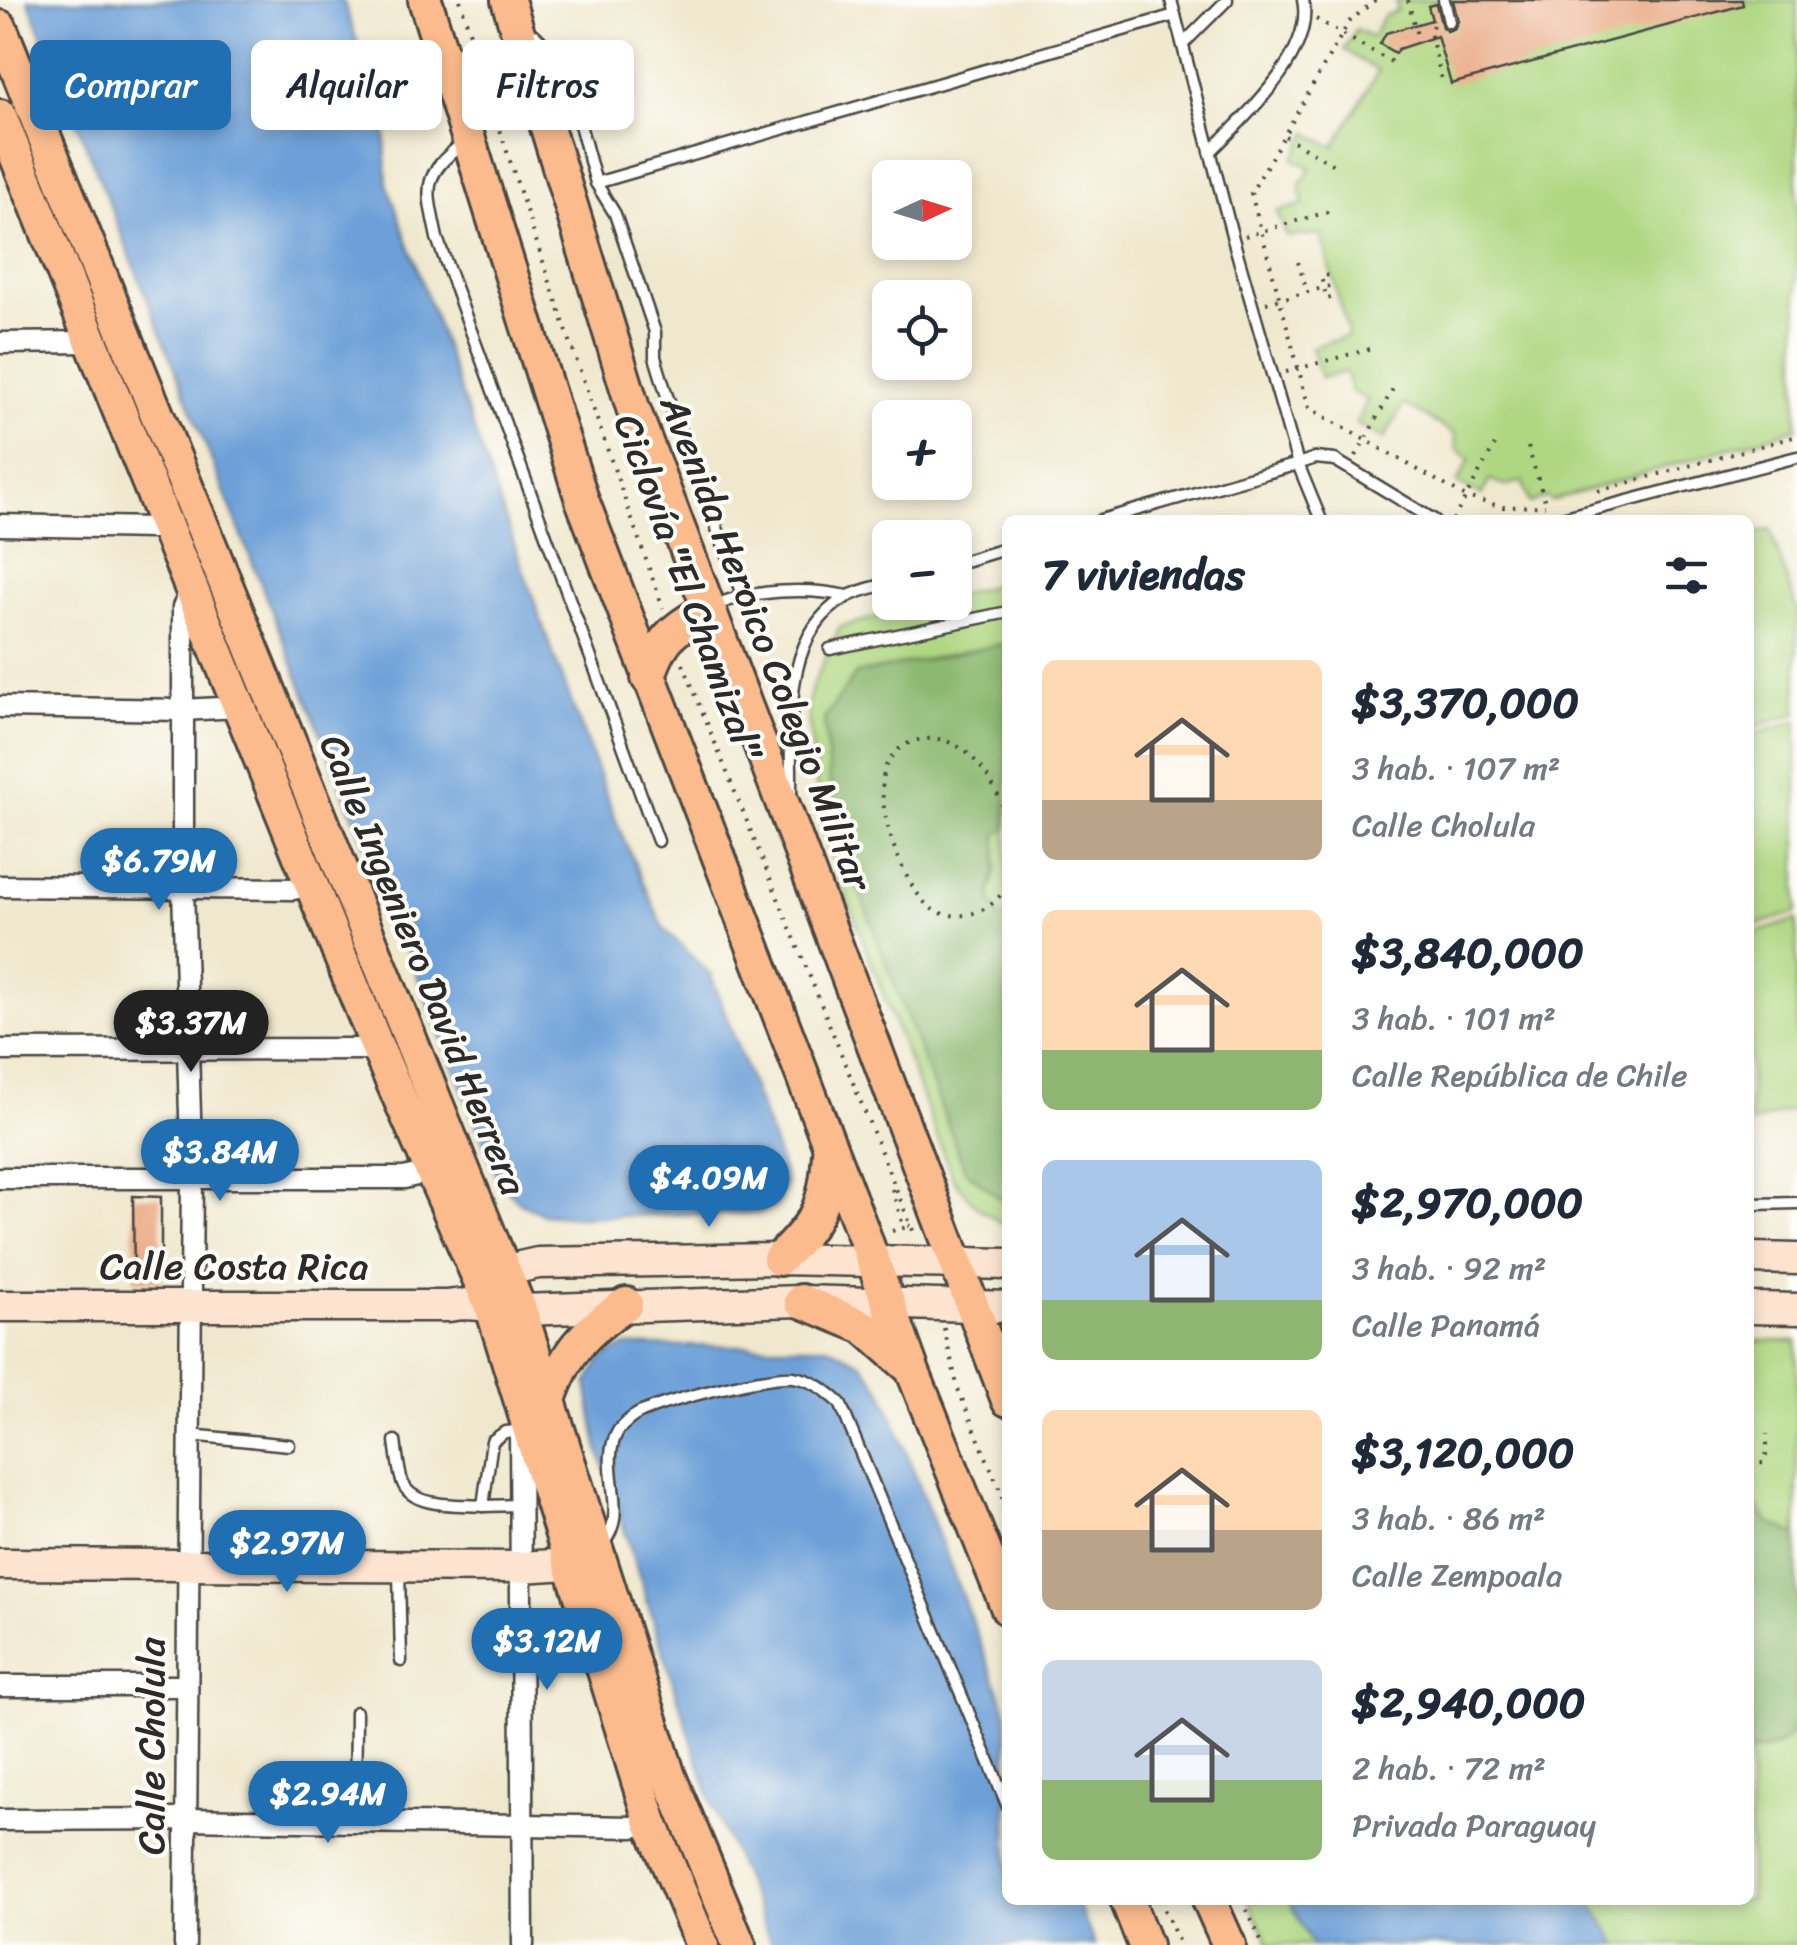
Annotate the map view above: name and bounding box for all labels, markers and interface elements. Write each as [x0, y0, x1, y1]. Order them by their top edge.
chip: Comprar [30, 40, 231, 130]
chip: Alquilar [251, 40, 442, 130]
chip: Filtros [462, 40, 634, 130]
north arrow [872, 160, 972, 260]
map controls [872, 160, 972, 620]
button: locate [872, 280, 972, 380]
street label: Avenida Heroico Colegio Militar [640, 385, 892, 903]
button: + [872, 400, 972, 500]
street label: Ciclovía "El Chamizal" [594, 405, 783, 772]
button: − [872, 520, 972, 620]
text: 7 viviendas [1042, 538, 1245, 612]
icon: filters [1659, 548, 1714, 603]
text: $3,370,000 [1352, 666, 1579, 740]
icon: home [1122, 700, 1242, 820]
street label: Calle Ingeniero David Herrera [300, 724, 547, 1207]
text: 3 hab. · 107 m² [1352, 740, 1560, 797]
text: Calle Cholula [1352, 797, 1535, 854]
pin: $6.79M [78, 828, 240, 913]
text: $6.79M [102, 832, 216, 889]
text: $3,840,000 [1352, 916, 1584, 990]
icon: home [1122, 950, 1242, 1070]
pin: $3.37M [110, 990, 272, 1075]
text: 3 hab. · 101 m² [1352, 990, 1556, 1047]
text: $3.37M [136, 994, 246, 1051]
text: Calle República de Chile [1352, 1047, 1688, 1104]
pin: $3.84M [139, 1119, 301, 1204]
text: $3.84M [163, 1123, 277, 1180]
pin: $4.09M [628, 1145, 790, 1230]
text: $4.09M [650, 1149, 768, 1206]
text: $2,970,000 [1352, 1166, 1583, 1240]
icon: home [1122, 1200, 1242, 1320]
street label: Calle Costa Rica [100, 1233, 368, 1300]
text: 3 hab. · 92 m² [1352, 1240, 1546, 1297]
text: Calle Panamá [1352, 1297, 1540, 1354]
text: $3,120,000 [1352, 1416, 1574, 1490]
icon: home [1122, 1450, 1242, 1570]
text: 3 hab. · 86 m² [1352, 1490, 1546, 1547]
pin: $2.97M [206, 1510, 368, 1595]
text: $2.97M [230, 1514, 344, 1571]
text: Calle Zempoala [1352, 1547, 1562, 1604]
pin: $3.12M [466, 1608, 628, 1693]
text: $3.12M [493, 1612, 601, 1669]
street label: Calle Cholula [118, 1636, 185, 1855]
text: $2,940,000 [1352, 1666, 1585, 1740]
icon: home [1122, 1700, 1242, 1820]
text: 2 hab. · 72 m² [1352, 1740, 1546, 1797]
pin: $2.94M [247, 1761, 409, 1846]
text: $2.94M [270, 1765, 386, 1822]
text: Privada Paraguay [1352, 1797, 1596, 1854]

